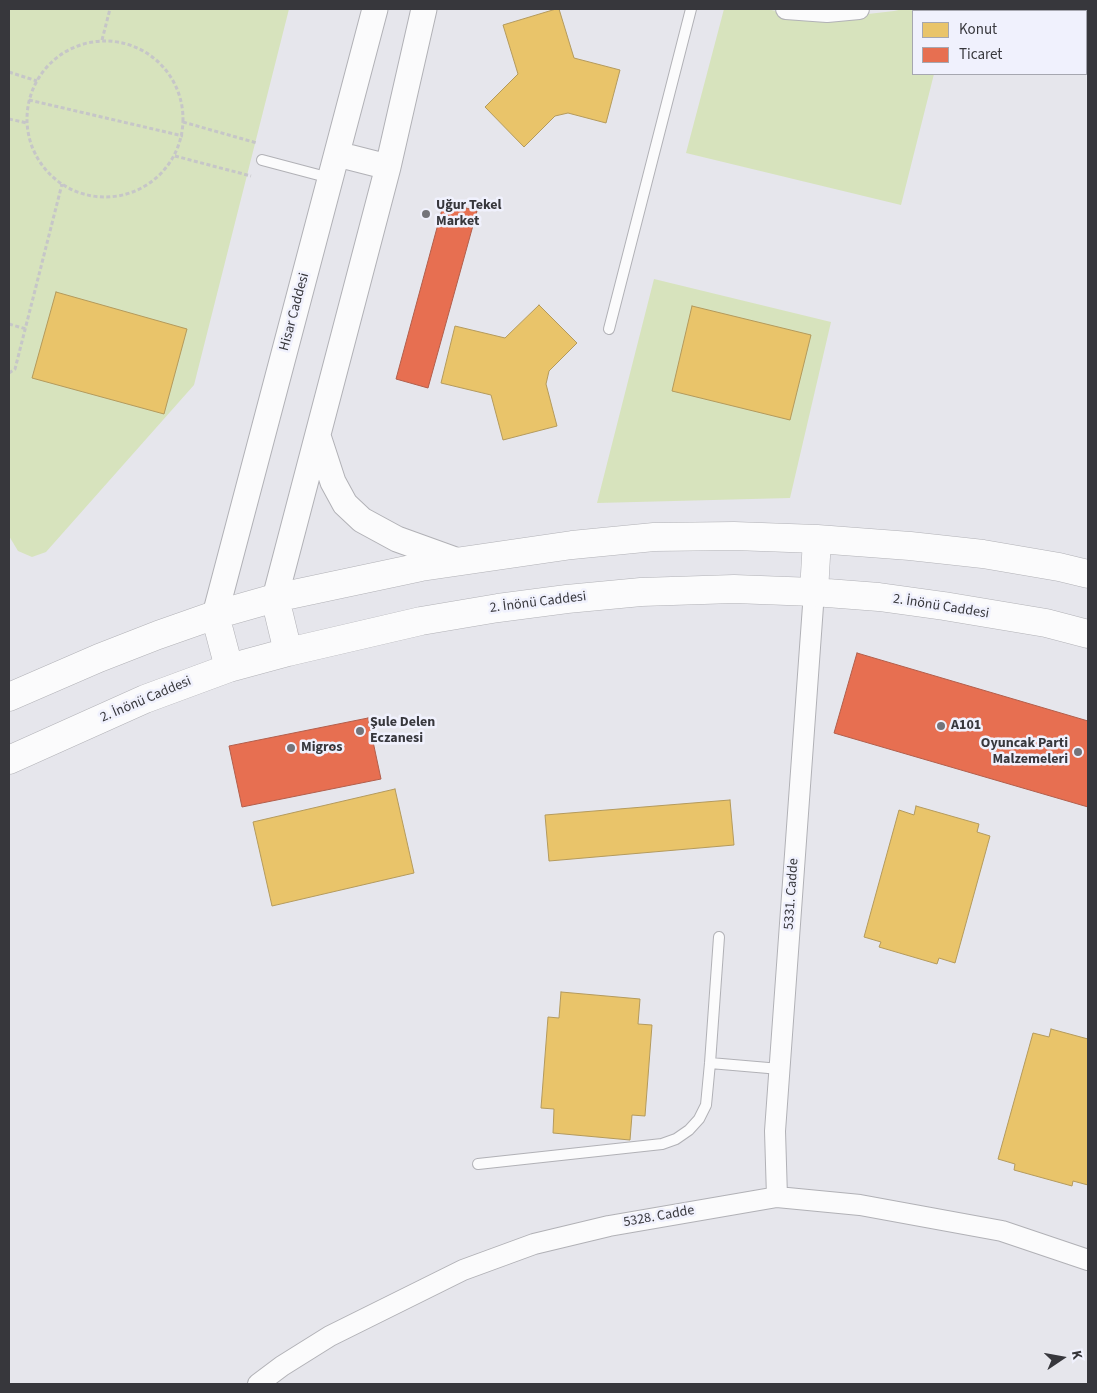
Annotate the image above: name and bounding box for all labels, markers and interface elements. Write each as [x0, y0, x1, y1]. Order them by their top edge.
legend [912, 10, 1087, 75]
text: Konut [959, 19, 997, 40]
text: Ticaret [959, 44, 1002, 65]
place label: Uğur Tekel Market [436, 198, 501, 230]
marker: Uğur Tekel Market [420, 208, 432, 220]
street label: Hisar Caddesi [277, 271, 313, 353]
street label: 2. İnönü Caddesi [489, 589, 587, 617]
street label: 2. İnönü Caddesi [892, 591, 990, 623]
street label: 2. İnönü Caddesi [98, 673, 194, 727]
place label: Şule Delen Eczanesi [370, 715, 435, 748]
place label: A101 [951, 718, 981, 734]
marker: A101 [935, 720, 947, 732]
marker: Şule Delen Eczanesi [354, 725, 366, 737]
place label: Oyuncak Parti Malzemeleri [981, 736, 1068, 769]
place label: Migros [301, 740, 342, 756]
marker: Migros [285, 742, 297, 754]
marker: Oyuncak Parti Malzemeleri [1072, 746, 1084, 758]
street label: 5331. Cadde [781, 858, 803, 930]
street label: 5328. Cadde [622, 1203, 696, 1231]
north arrow [1037, 1333, 1087, 1383]
text: K [1066, 1349, 1087, 1361]

